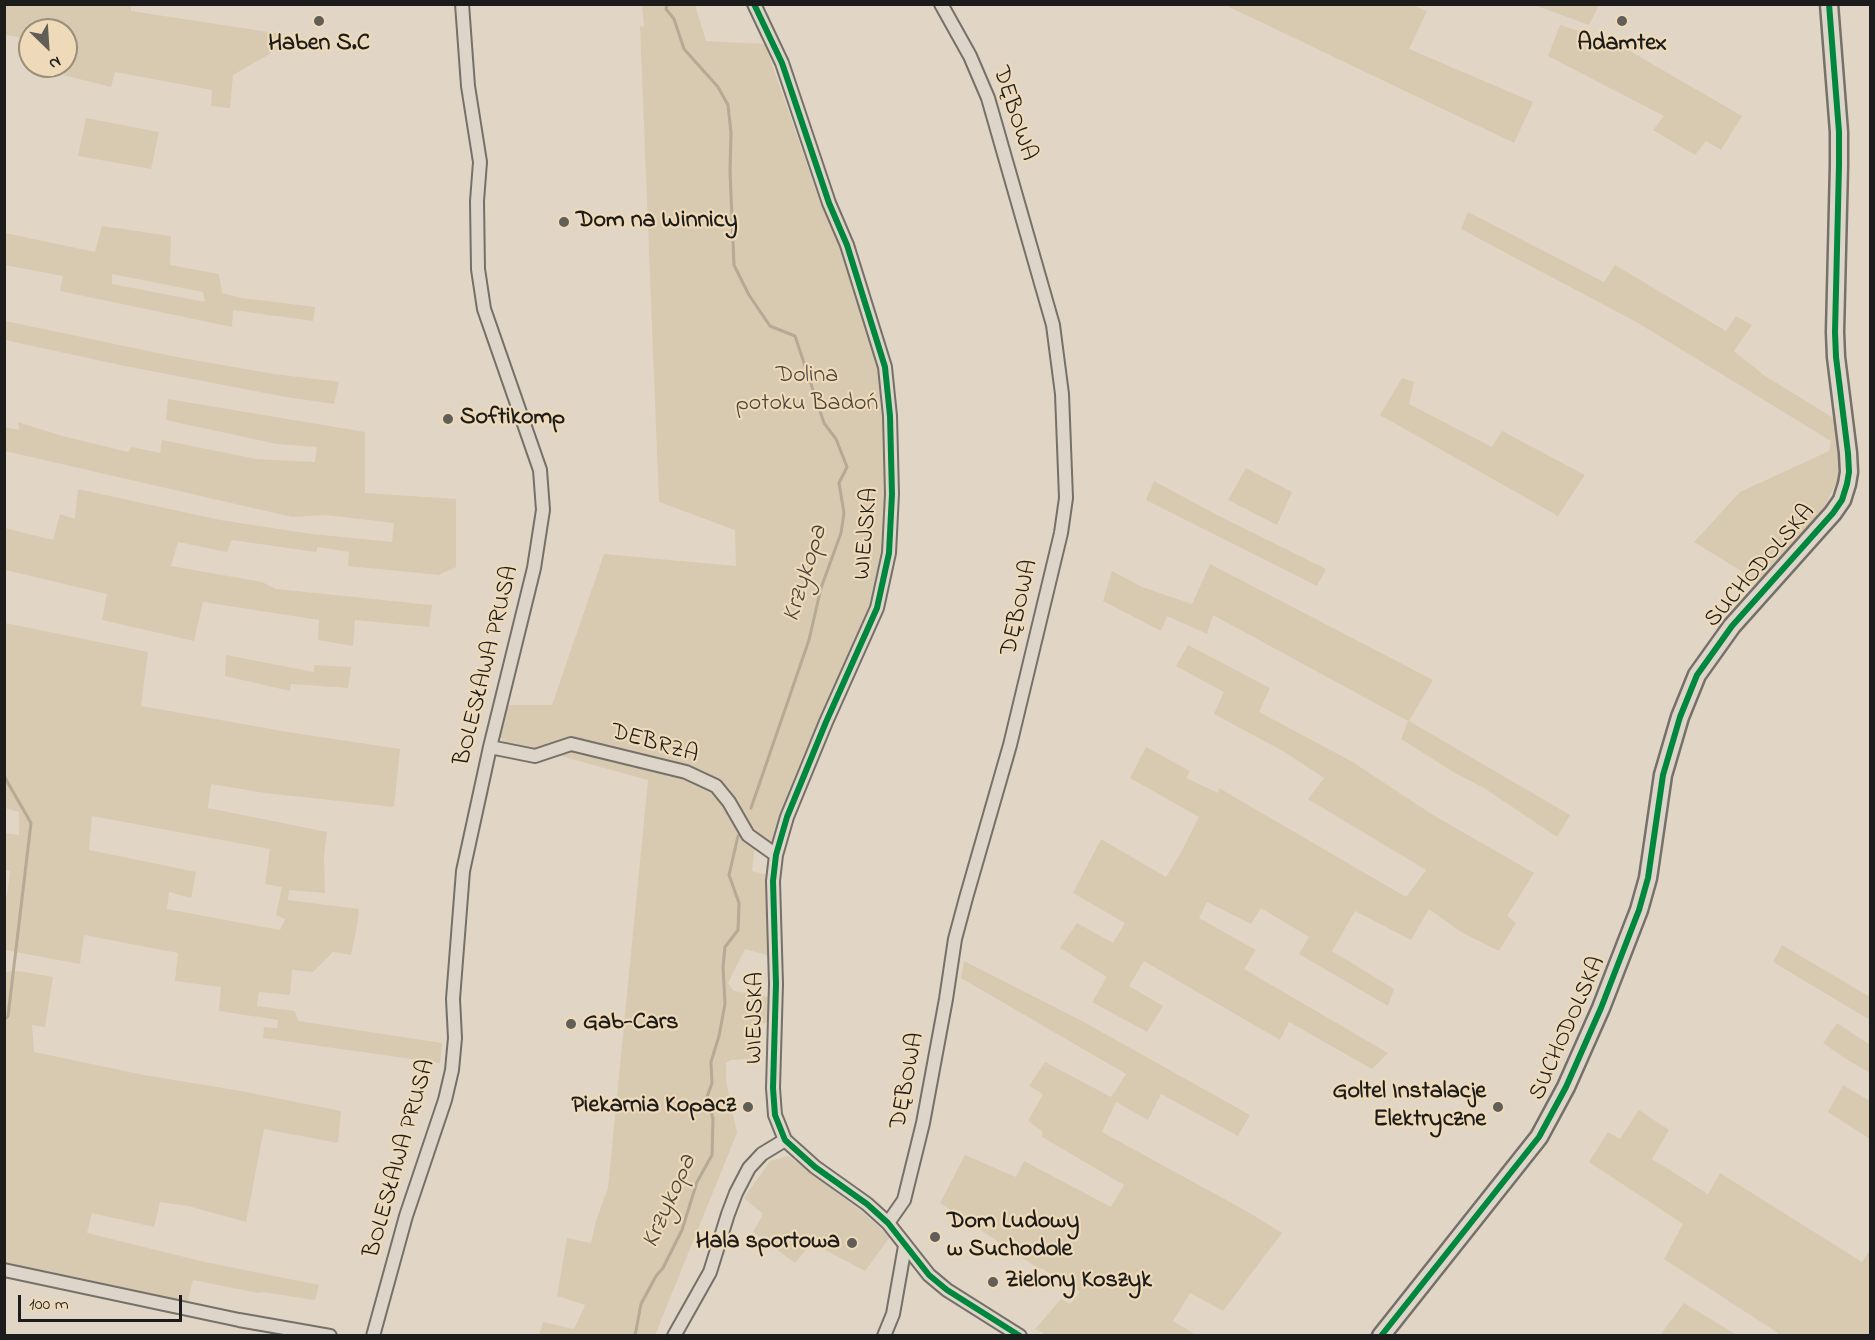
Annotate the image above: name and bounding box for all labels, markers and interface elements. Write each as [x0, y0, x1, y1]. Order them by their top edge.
marker: Haben S.C [312, 14, 326, 28]
marker: Adamtex [1615, 14, 1629, 28]
north arrow [18, 18, 78, 78]
place label: Haben S.C [268, 31, 370, 59]
place label: Adamtex [1577, 31, 1667, 59]
text: N [45, 49, 65, 76]
street label: DĘBOWA [984, 63, 1042, 165]
place label: Dom na Winnicy [576, 208, 738, 236]
marker: Dom na Winnicy [557, 215, 571, 229]
park label: Dolina potoku Badoń [736, 363, 878, 419]
place label: Softikomp [460, 405, 565, 433]
marker: Softikomp [441, 412, 455, 426]
street label: WIEJSKA [850, 487, 886, 581]
street label: SUCHODOLSKA [1700, 499, 1822, 635]
water label: Krzykopa [778, 522, 836, 626]
street label: DĘBOWA [996, 557, 1046, 659]
street label: BOLESŁAWA PRUSA [449, 563, 527, 769]
street label: DEBRZA [607, 719, 701, 771]
street label: SUCHODOLSKA [1524, 953, 1614, 1105]
street label: WIEJSKA [742, 972, 772, 1064]
place label: Gab-Cars [583, 1010, 678, 1038]
marker: Gab-Cars [564, 1017, 578, 1031]
street label: DĘBOWA [886, 1030, 932, 1132]
street label: BOLESŁAWA PRUSA [359, 1057, 443, 1261]
place label: Goltel Instalacje Elektryczne [1332, 1079, 1486, 1135]
place label: Piekarnia Kopacz [572, 1093, 736, 1121]
marker: Piekarnia Kopacz [741, 1100, 755, 1114]
marker: Goltel Instalacje Elektryczne [1491, 1100, 1505, 1114]
water label: Krzykopa [637, 1150, 705, 1254]
place label: Dom Ludowy w Suchodole [947, 1209, 1079, 1265]
place label: Hala sportowa [696, 1229, 840, 1257]
marker: Dom Ludowy w Suchodole [928, 1230, 942, 1244]
marker: Hala sportowa [845, 1236, 859, 1250]
place label: Zielony Koszyk [1005, 1268, 1152, 1296]
marker: Zielony Koszyk [986, 1275, 1000, 1289]
scale bar [21, 1283, 184, 1321]
text: 100 m [29, 1292, 69, 1318]

